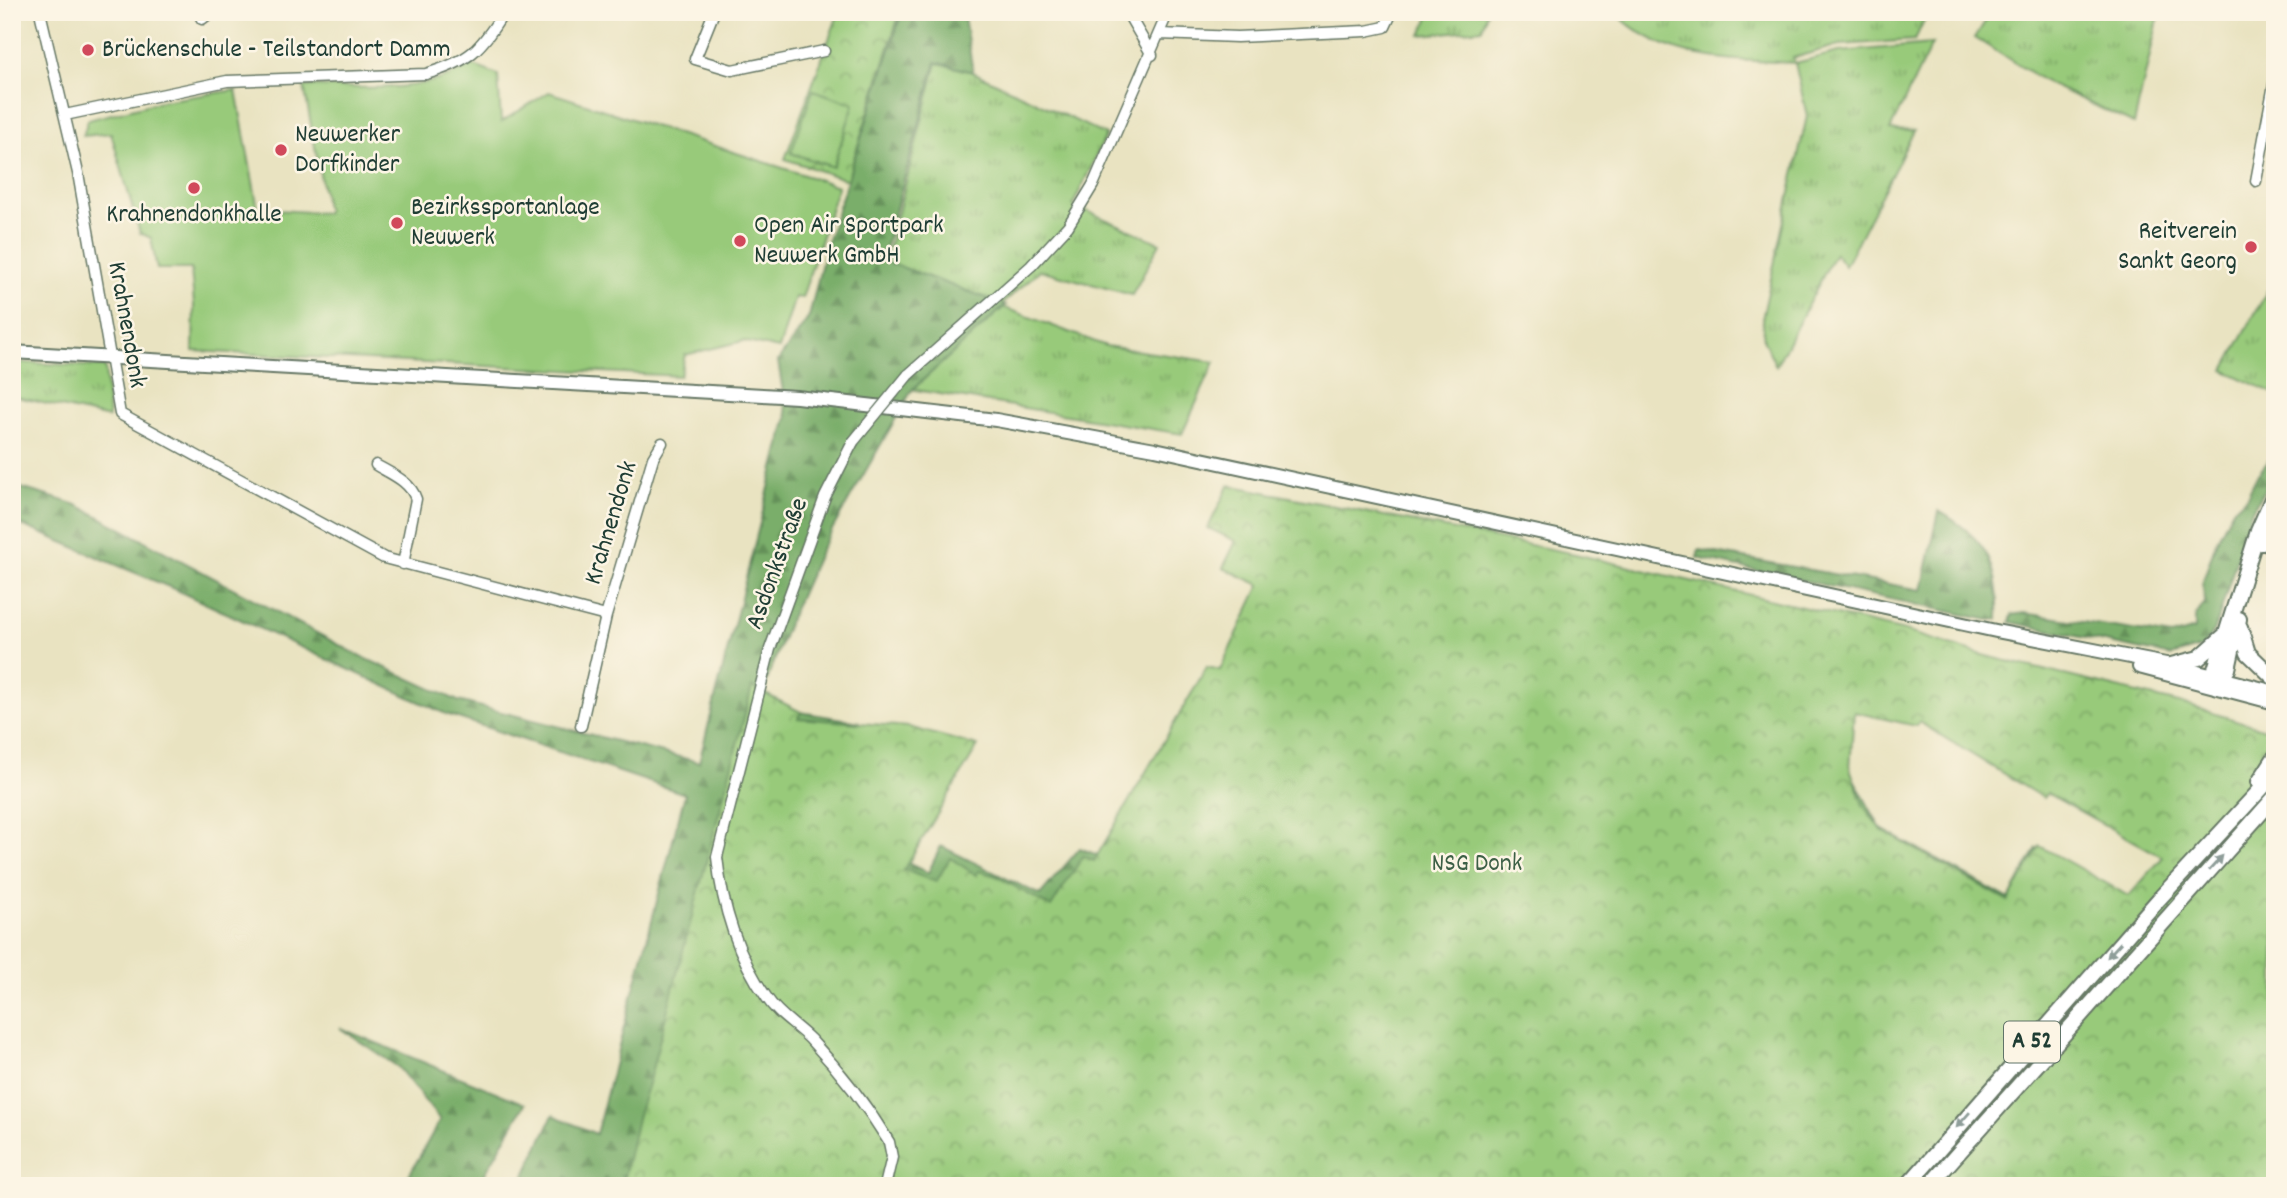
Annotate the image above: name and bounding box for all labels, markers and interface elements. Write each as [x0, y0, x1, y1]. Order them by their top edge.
place label: Brückenschule - Teilstandort Damm [102, 32, 451, 69]
marker: Brückenschule - Teilstandort Damm [80, 42, 96, 58]
place label: Neuwerker Dorfkinder [295, 117, 400, 184]
marker: Neuwerker Dorfkinder [273, 142, 289, 158]
marker: Krahnendonkhalle [186, 180, 202, 196]
place label: Bezirkssportanlage Neuwerk [411, 190, 600, 257]
place label: Krahnendonkhalle [106, 197, 282, 234]
place label: Open Air Sportpark Neuwerk GmbH [754, 208, 944, 275]
place label: Reitverein Sankt Georg [2118, 214, 2237, 281]
marker: Bezirkssportanlage Neuwerk [389, 215, 405, 231]
marker: Open Air Sportpark Neuwerk GmbH [732, 233, 748, 249]
marker: Reitverein Sankt Georg [2243, 239, 2259, 255]
street label: Krahnendonk [97, 259, 155, 391]
street label: Krahnendonk [576, 457, 648, 589]
street label: Asdonkstraße [737, 493, 819, 635]
park label: NSG Donk [1431, 846, 1523, 883]
one-way arrow [2208, 854, 2223, 871]
one-way arrow [2106, 941, 2122, 959]
road number: A 52 [2004, 1022, 2060, 1062]
one-way arrow [1956, 1112, 1971, 1129]

